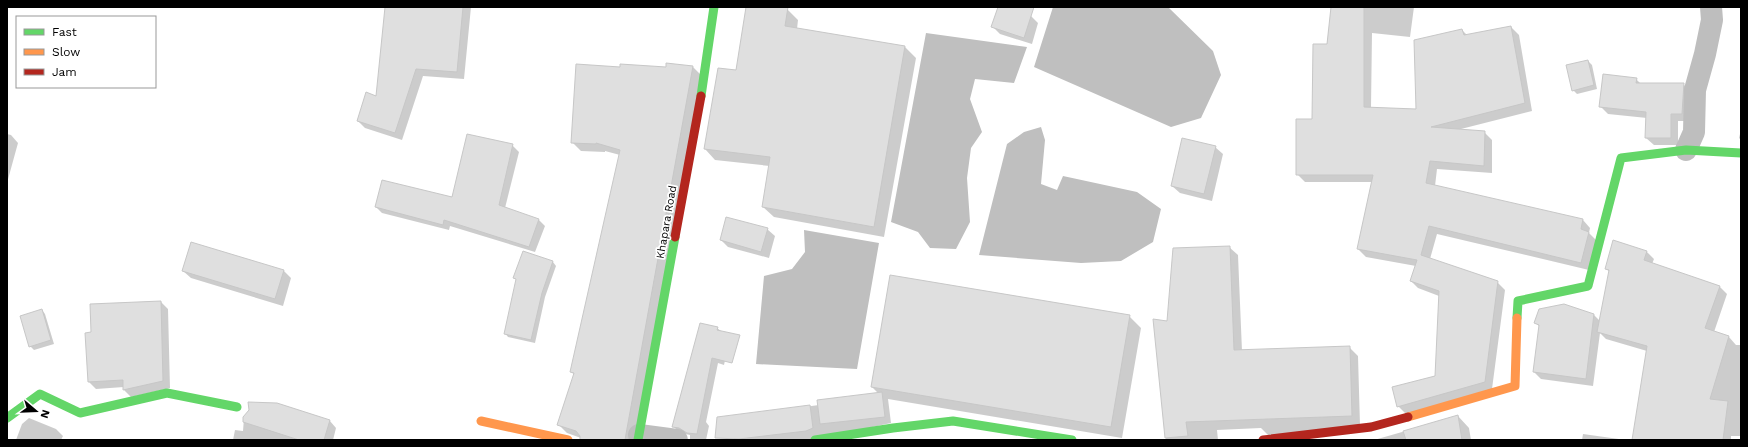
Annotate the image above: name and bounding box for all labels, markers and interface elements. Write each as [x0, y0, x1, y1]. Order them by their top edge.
legend [16, 16, 156, 88]
text: Fast [52, 25, 77, 39]
text: Slow [52, 45, 80, 59]
text: Jam [52, 65, 77, 79]
street label: Khapara Road [654, 184, 679, 260]
north arrow [16, 391, 56, 431]
text: N [38, 408, 52, 420]

